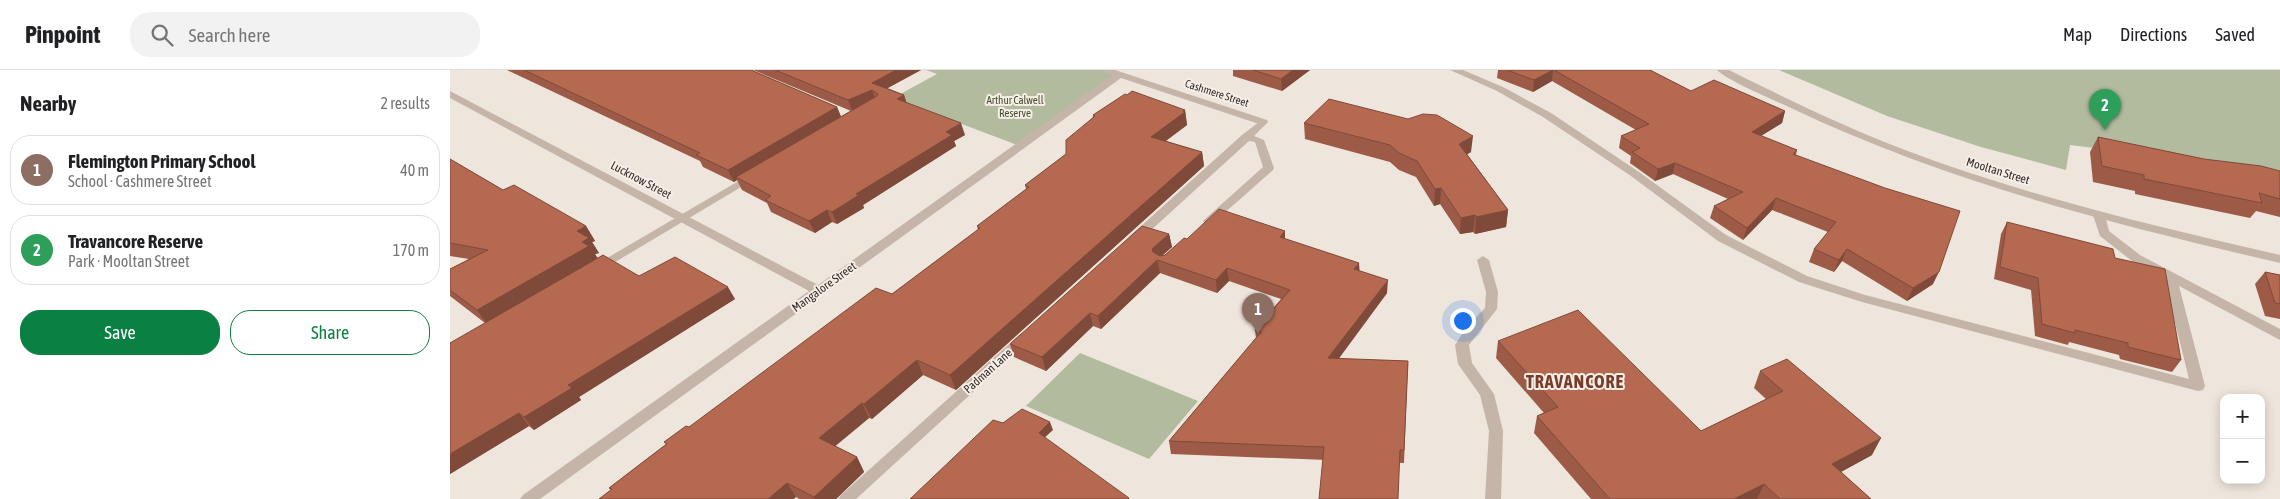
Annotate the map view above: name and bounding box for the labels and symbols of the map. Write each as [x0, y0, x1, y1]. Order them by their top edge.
street label: Cashmere Street [1184, 77, 1250, 109]
pin: 2 [2089, 89, 2121, 130]
park label: Arthur Calwell Reserve [986, 94, 1044, 119]
street label: Mooltan Street [1965, 155, 2032, 187]
street label: Lucknow Street [608, 158, 674, 202]
street label: Mangalore Street [789, 259, 859, 315]
pin: 1 [1242, 293, 1274, 334]
your location [1450, 308, 1476, 334]
street label: Padman Lane [961, 346, 1015, 396]
district label: TRAVANCORE [1526, 371, 1624, 392]

